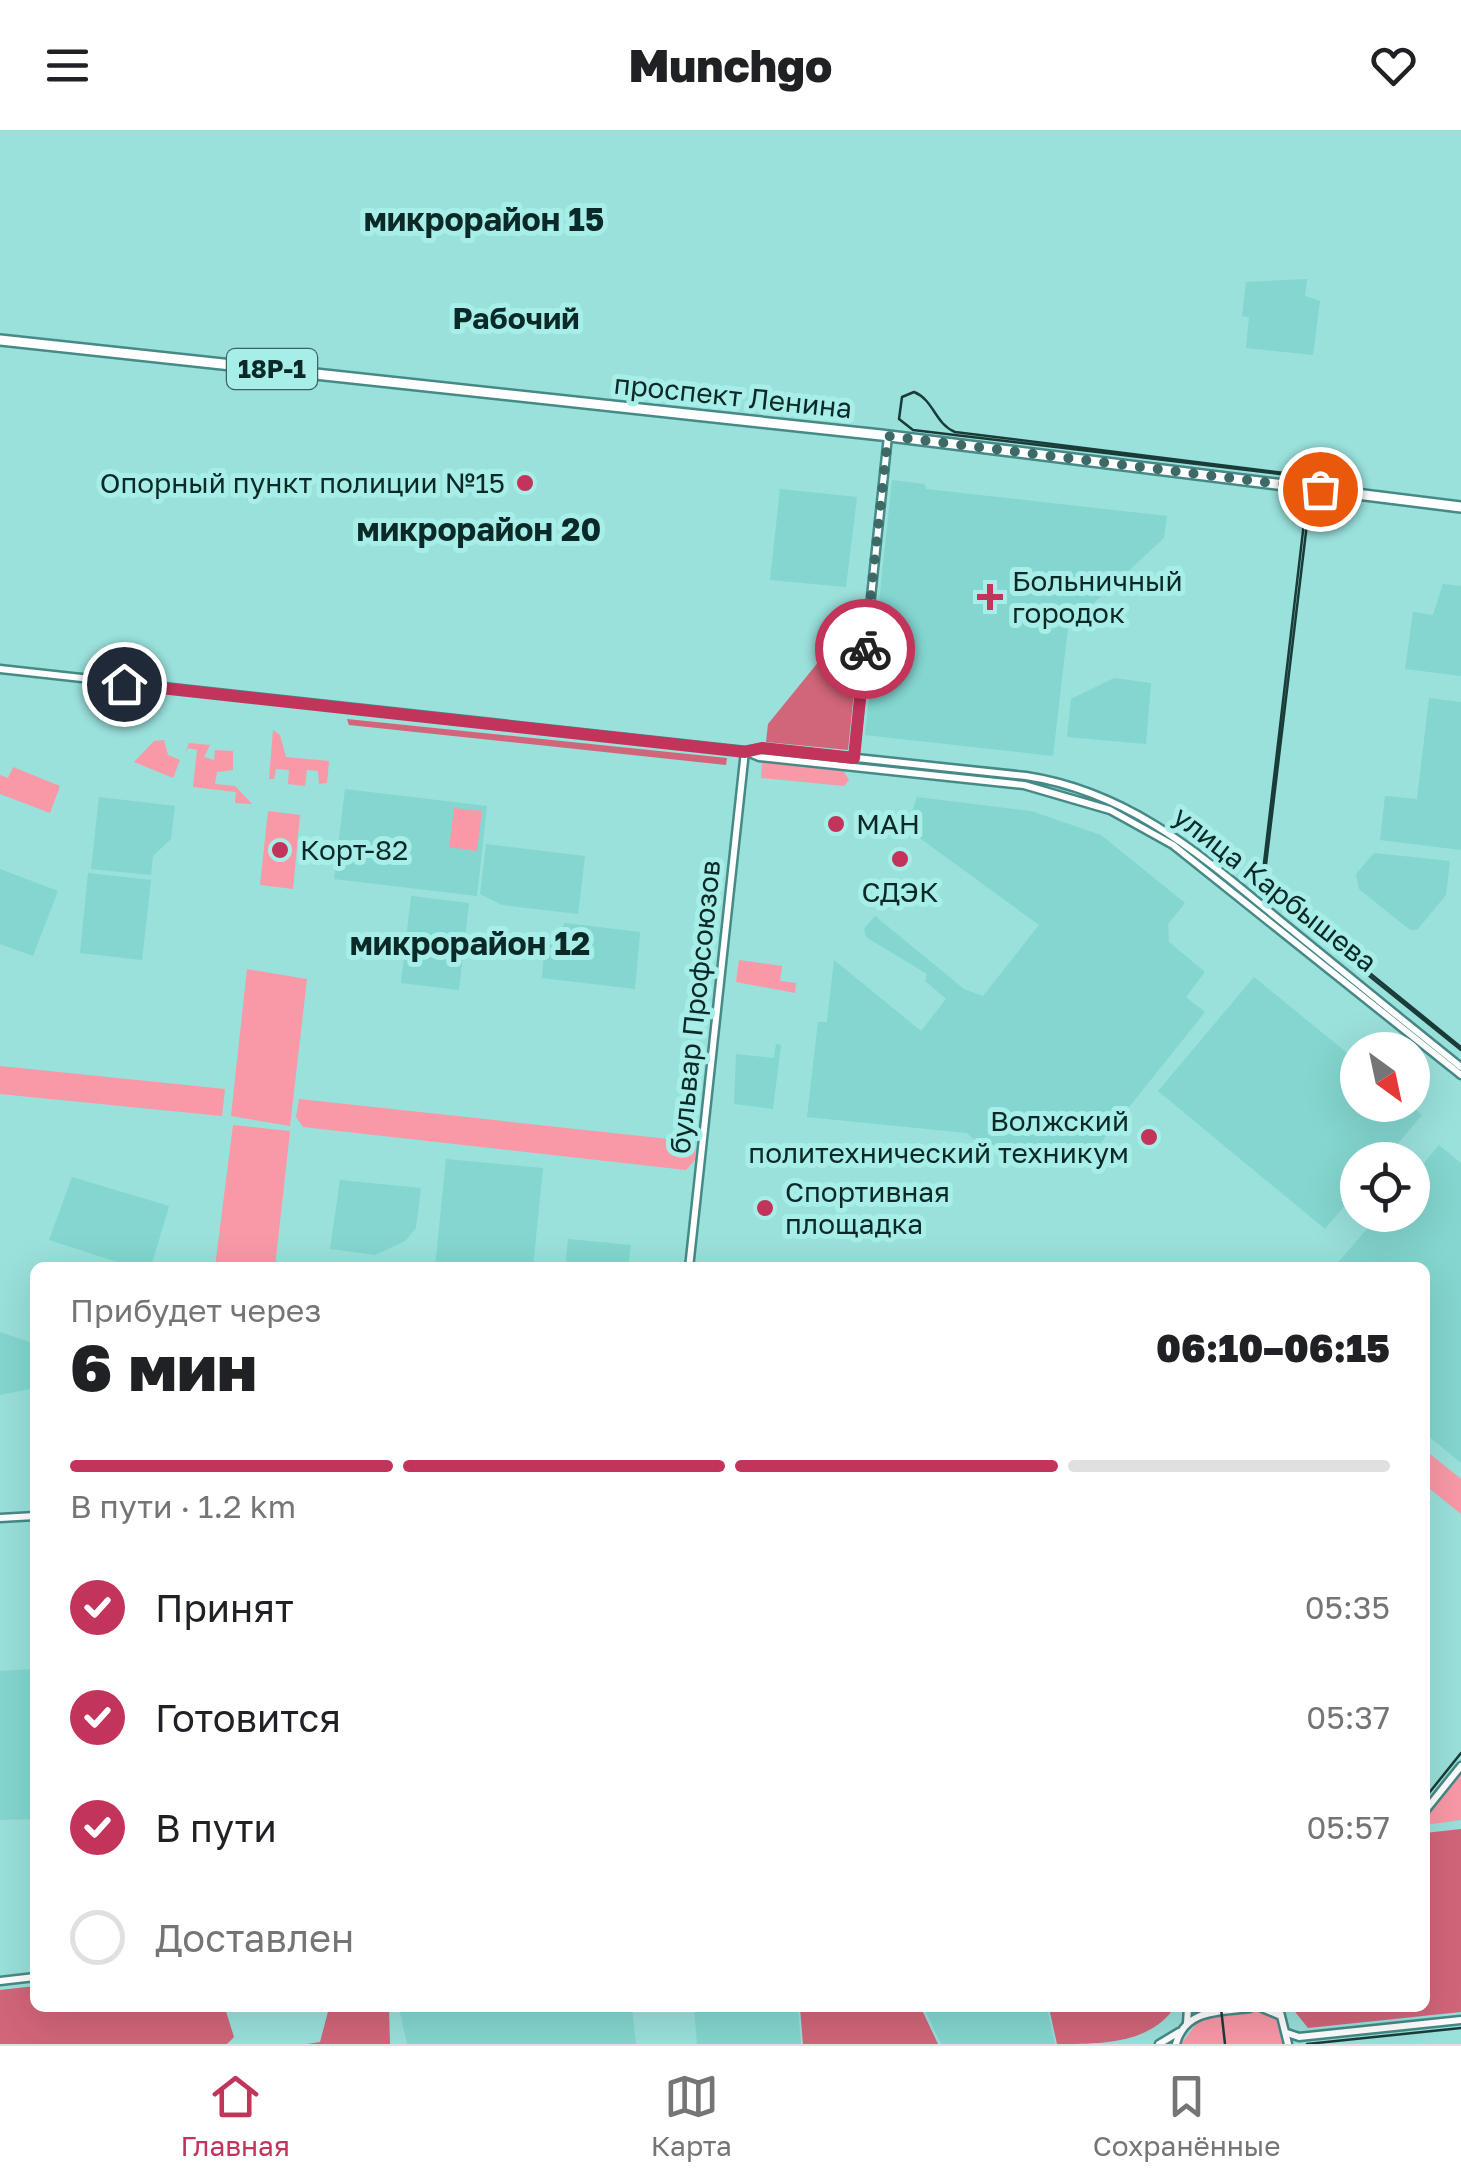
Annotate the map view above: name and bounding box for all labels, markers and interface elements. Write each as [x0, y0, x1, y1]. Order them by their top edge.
icon: menu [40, 38, 95, 93]
text: Munchgo [629, 38, 832, 92]
icon: heart [1366, 38, 1421, 93]
district label: микрорайон 15 [364, 200, 604, 238]
district label: Рабочий [452, 300, 580, 336]
road number: 18Р-1 [227, 349, 317, 389]
street label: проспект Ленина [612, 367, 854, 424]
pin [1278, 447, 1363, 532]
icon: bag [1293, 462, 1348, 517]
place label: Опорный пункт полиции №15 [100, 466, 505, 499]
marker: Опорный пункт полиции №15 [514, 472, 536, 494]
district label: микрорайон 20 [357, 510, 601, 548]
place label: Больничный городок [1012, 564, 1183, 629]
marker: Больничный городок [977, 584, 1003, 610]
courier [815, 599, 915, 699]
icon: bike [838, 622, 893, 677]
pin [82, 642, 167, 727]
icon: home [97, 657, 152, 712]
street label: улица Карбышева [1167, 799, 1384, 978]
place label: МАН [856, 807, 920, 840]
marker: МАН [825, 813, 847, 835]
place label: Корт-82 [300, 833, 408, 866]
marker: Корт-82 [269, 839, 291, 861]
marker: СДЭК [889, 848, 911, 870]
street label: бульвар Профсоюзов [663, 859, 726, 1155]
place label: СДЭК [861, 875, 939, 908]
district label: микрорайон 12 [350, 924, 590, 962]
north arrow [1340, 1032, 1430, 1122]
map controls [1340, 1032, 1430, 1232]
place label: Волжский политехнический техникум [748, 1104, 1129, 1169]
marker: Волжский политехнический техникум [1138, 1126, 1160, 1148]
button: locate [1340, 1142, 1430, 1232]
place label: Спортивная площадка [785, 1175, 950, 1240]
marker: Спортивная площадка [754, 1197, 776, 1219]
text: Прибудет через [70, 1291, 321, 1329]
text: 06:10–06:15 [1156, 1325, 1390, 1370]
text: 6 мин [70, 1327, 257, 1405]
text: В пути · 1.2 km [70, 1487, 296, 1525]
icon: check [70, 1580, 125, 1635]
text: Принят [155, 1585, 294, 1630]
text: 05:35 [1305, 1588, 1390, 1626]
icon: check [70, 1690, 125, 1745]
text: Готовится [155, 1695, 341, 1740]
text: 05:37 [1306, 1698, 1390, 1736]
icon: check [70, 1800, 125, 1855]
text: В пути [155, 1805, 277, 1850]
text: 05:57 [1306, 1808, 1390, 1846]
text: Доставлен [155, 1915, 354, 1960]
tab: Главная [180, 2069, 290, 2162]
tab: Карта [651, 2069, 732, 2162]
tab: Сохранённые [1093, 2069, 1281, 2162]

